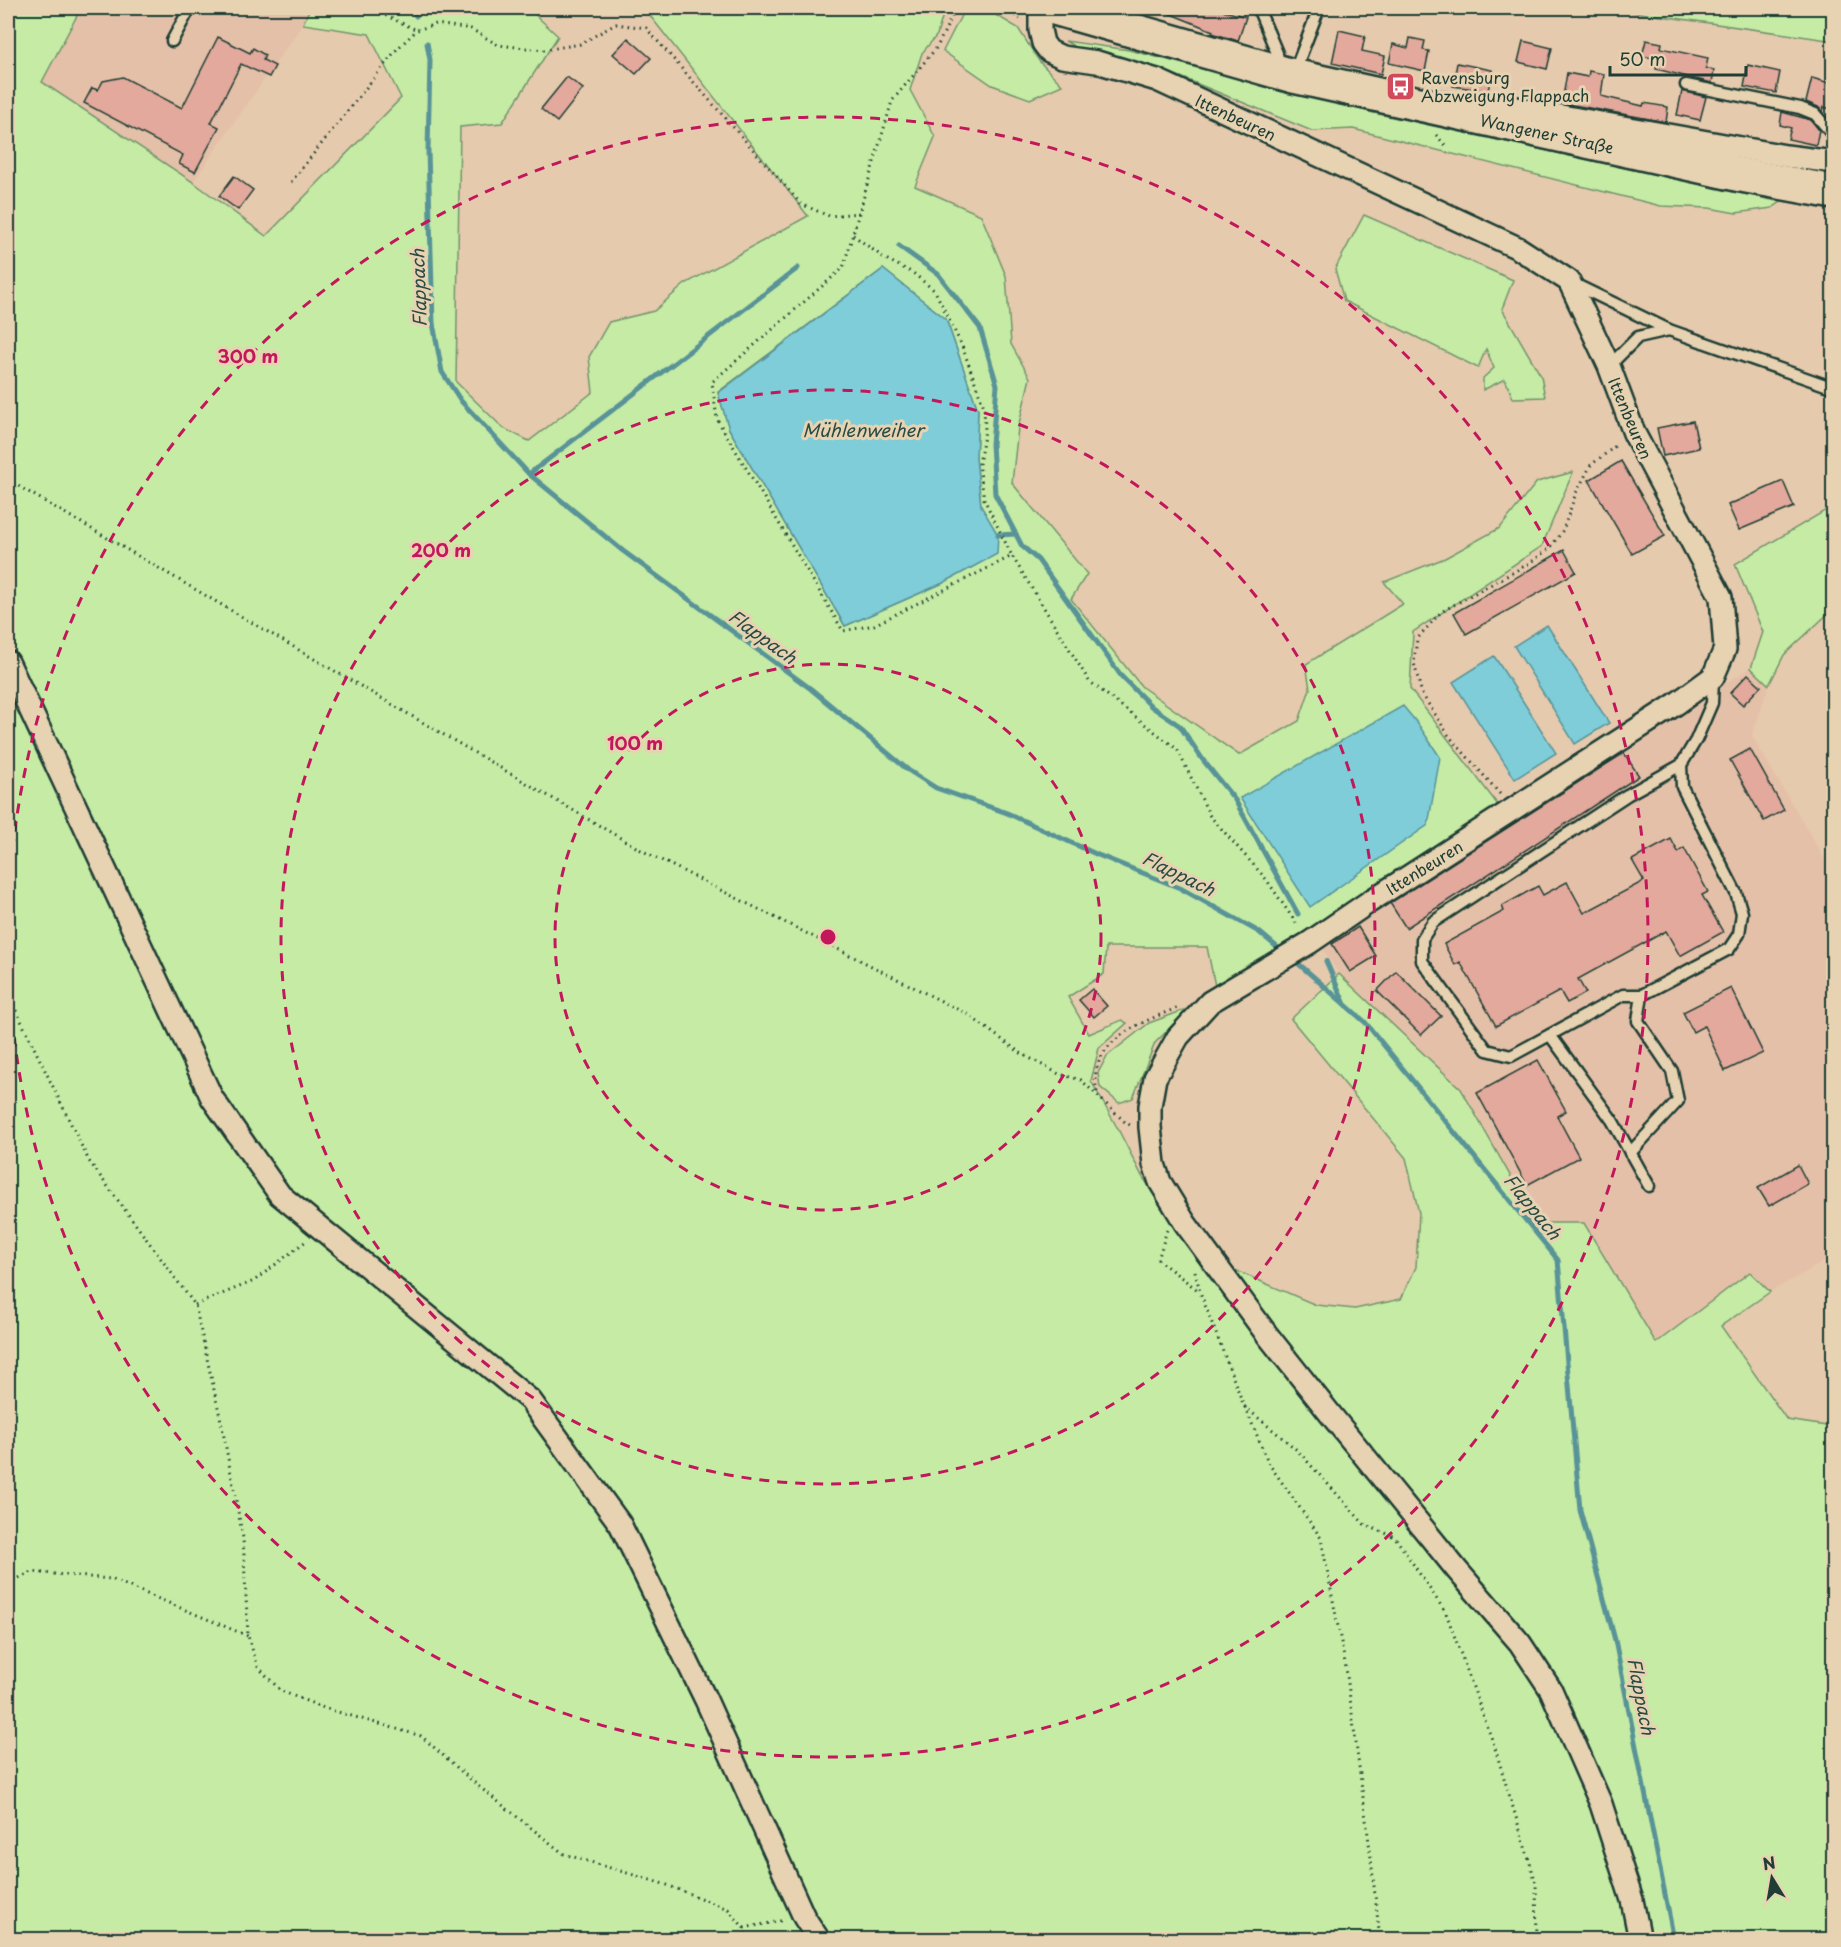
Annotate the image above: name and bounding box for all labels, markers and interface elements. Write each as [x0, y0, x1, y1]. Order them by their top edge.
scale bar [1610, 39, 1746, 77]
text: 50 m [1619, 45, 1666, 72]
place label: Ravensburg Abzweigung Flappach [1421, 65, 1589, 107]
bus stop icon: Ravensburg Abzweigung Flappach [1384, 70, 1416, 102]
street label: Ittenbeuren [1192, 88, 1280, 146]
street label: Wangener Straße [1478, 107, 1616, 159]
water label: Flappach [403, 248, 433, 327]
text: 300 m [218, 342, 278, 369]
street label: Ittenbeuren [1603, 373, 1659, 463]
water label: Mühlenweiher [802, 416, 926, 443]
text: 200 m [411, 536, 471, 563]
water label: Flappach [724, 602, 803, 670]
text: 100 m [607, 729, 663, 756]
street label: Ittenbeuren [1381, 834, 1467, 900]
water label: Flappach [1138, 844, 1220, 902]
centre of rings [818, 927, 838, 947]
water label: Flappach [1498, 1167, 1568, 1245]
water label: Flappach [1621, 1655, 1663, 1737]
north arrow [1742, 1848, 1802, 1908]
text: N [1760, 1849, 1777, 1875]

